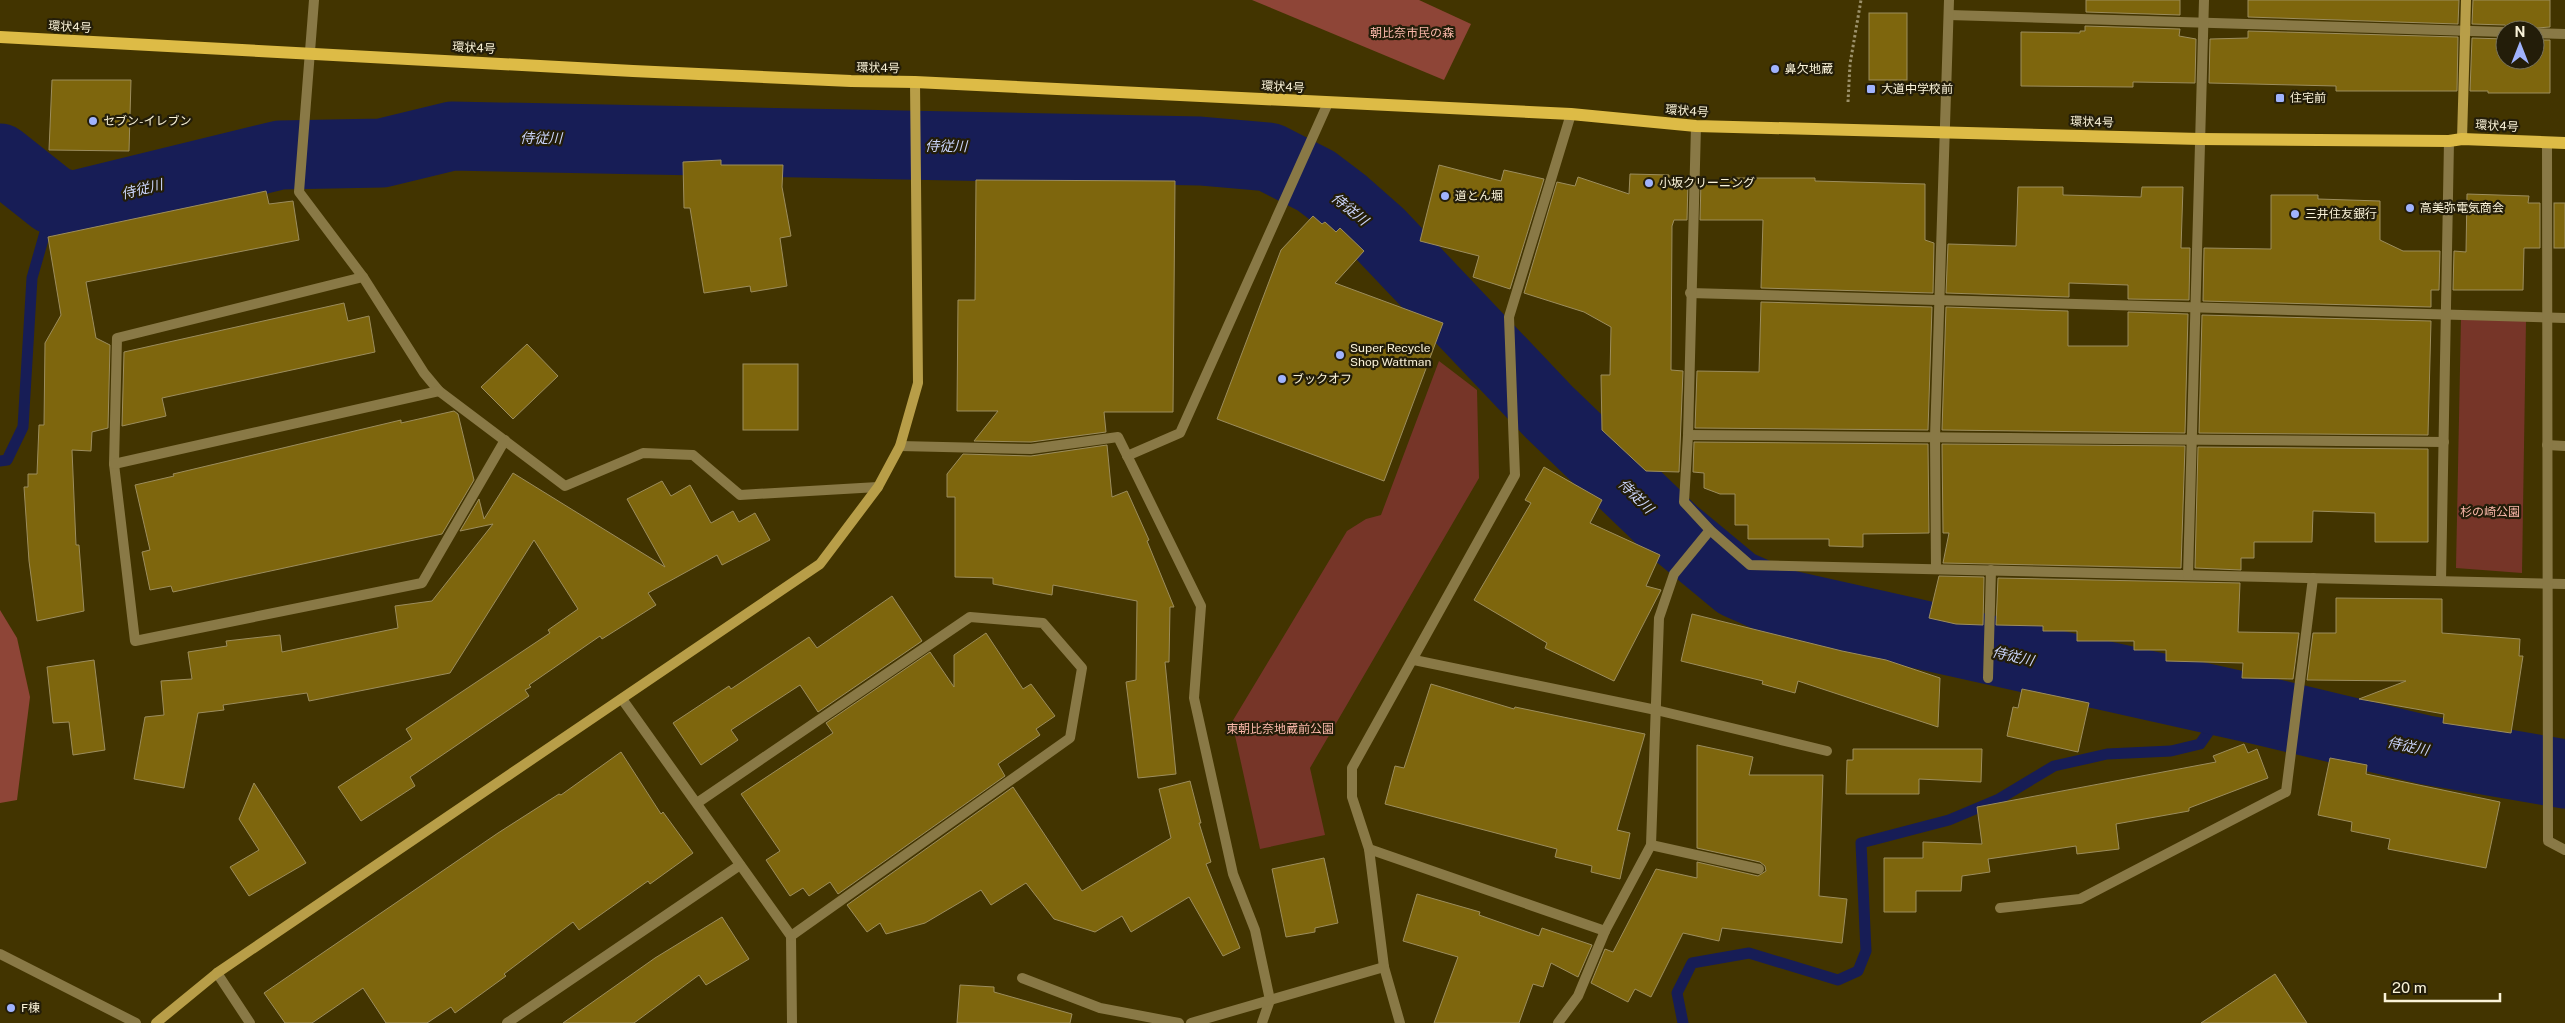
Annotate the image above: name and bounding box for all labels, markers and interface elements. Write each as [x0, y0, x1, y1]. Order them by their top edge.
street label: 環状4号 [48, 19, 92, 35]
north arrow [2495, 20, 2545, 70]
text: N [2515, 24, 2525, 40]
park label: 朝比奈市民の森 [1370, 26, 1454, 40]
street label: 環状4号 [452, 40, 496, 56]
street label: 環状4号 [856, 61, 900, 75]
place label: 鼻欠地蔵 [1785, 62, 1833, 76]
marker: 鼻欠地蔵 [1769, 63, 1781, 75]
street label: 環状4号 [1261, 79, 1305, 95]
place label: 大道中学校前 [1881, 82, 1953, 96]
marker: 大道中学校前 [1865, 83, 1877, 95]
place label: 住宅前 [2290, 91, 2326, 105]
marker: 住宅前 [2274, 92, 2286, 104]
street label: 環状4号 [1665, 102, 1709, 120]
place label: セブン-イレブン [103, 114, 192, 128]
street label: 環状4号 [2070, 114, 2114, 130]
marker: セブン-イレブン [87, 115, 99, 127]
street label: 環状4号 [2475, 118, 2519, 134]
water label: 侍従川 [520, 130, 564, 146]
water label: 侍従川 [925, 138, 969, 154]
water label: 侍従川 [120, 176, 166, 202]
place label: 小坂クリーニング [1659, 176, 1755, 190]
marker: 小坂クリーニング [1643, 177, 1655, 189]
place label: 道とん堀 [1455, 189, 1503, 203]
water label: 侍従川 [1329, 190, 1373, 230]
marker: 道とん堀 [1439, 190, 1451, 202]
place label: 高美弥電気商会 [2420, 201, 2504, 215]
marker: 高美弥電気商会 [2404, 202, 2416, 214]
place label: 三井住友銀行 [2305, 207, 2377, 221]
marker: 三井住友銀行 [2289, 208, 2301, 220]
place label: Super Recycle Shop Wattman [1350, 341, 1431, 369]
marker: Super Recycle Shop Wattman [1334, 349, 1346, 361]
place label: ブックオフ [1292, 372, 1352, 386]
marker: ブックオフ [1276, 373, 1288, 385]
water label: 侍従川 [1615, 476, 1658, 518]
park label: 杉の崎公園 [2460, 505, 2520, 519]
water label: 侍従川 [1991, 643, 2037, 669]
park label: 東朝比奈地蔵前公園 [1226, 722, 1334, 736]
water label: 侍従川 [2386, 734, 2432, 759]
scale bar [2385, 970, 2500, 1002]
text: 20 m [2392, 979, 2427, 996]
place label: F棟 [21, 1001, 40, 1015]
marker: F棟 [5, 1002, 17, 1014]

